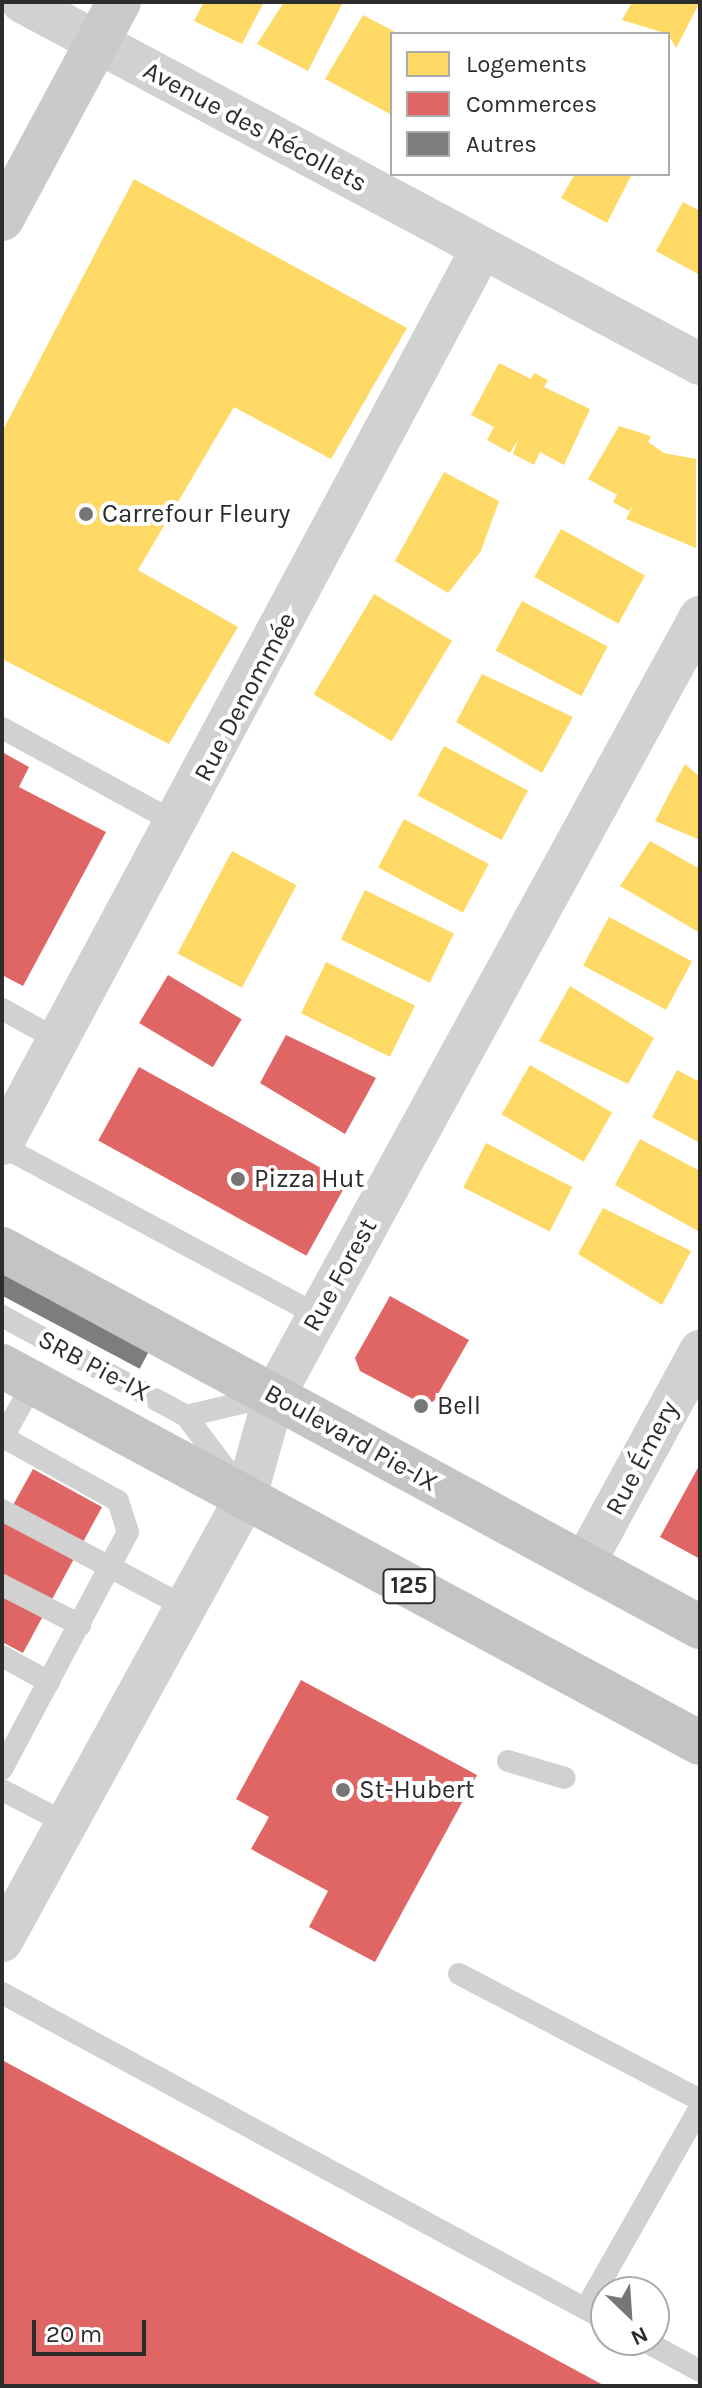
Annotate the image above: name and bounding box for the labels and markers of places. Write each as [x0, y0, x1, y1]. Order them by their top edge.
place label: Carrefour Fleury [102, 498, 290, 530]
marker: Carrefour Fleury [77, 505, 95, 523]
place label: Pizza Hut [254, 1163, 364, 1195]
marker: Pizza Hut [229, 1170, 247, 1188]
place label: Bell [437, 1390, 481, 1422]
marker: Bell [412, 1397, 430, 1415]
place label: St-Hubert [359, 1774, 475, 1806]
marker: St-Hubert [334, 1781, 352, 1799]

